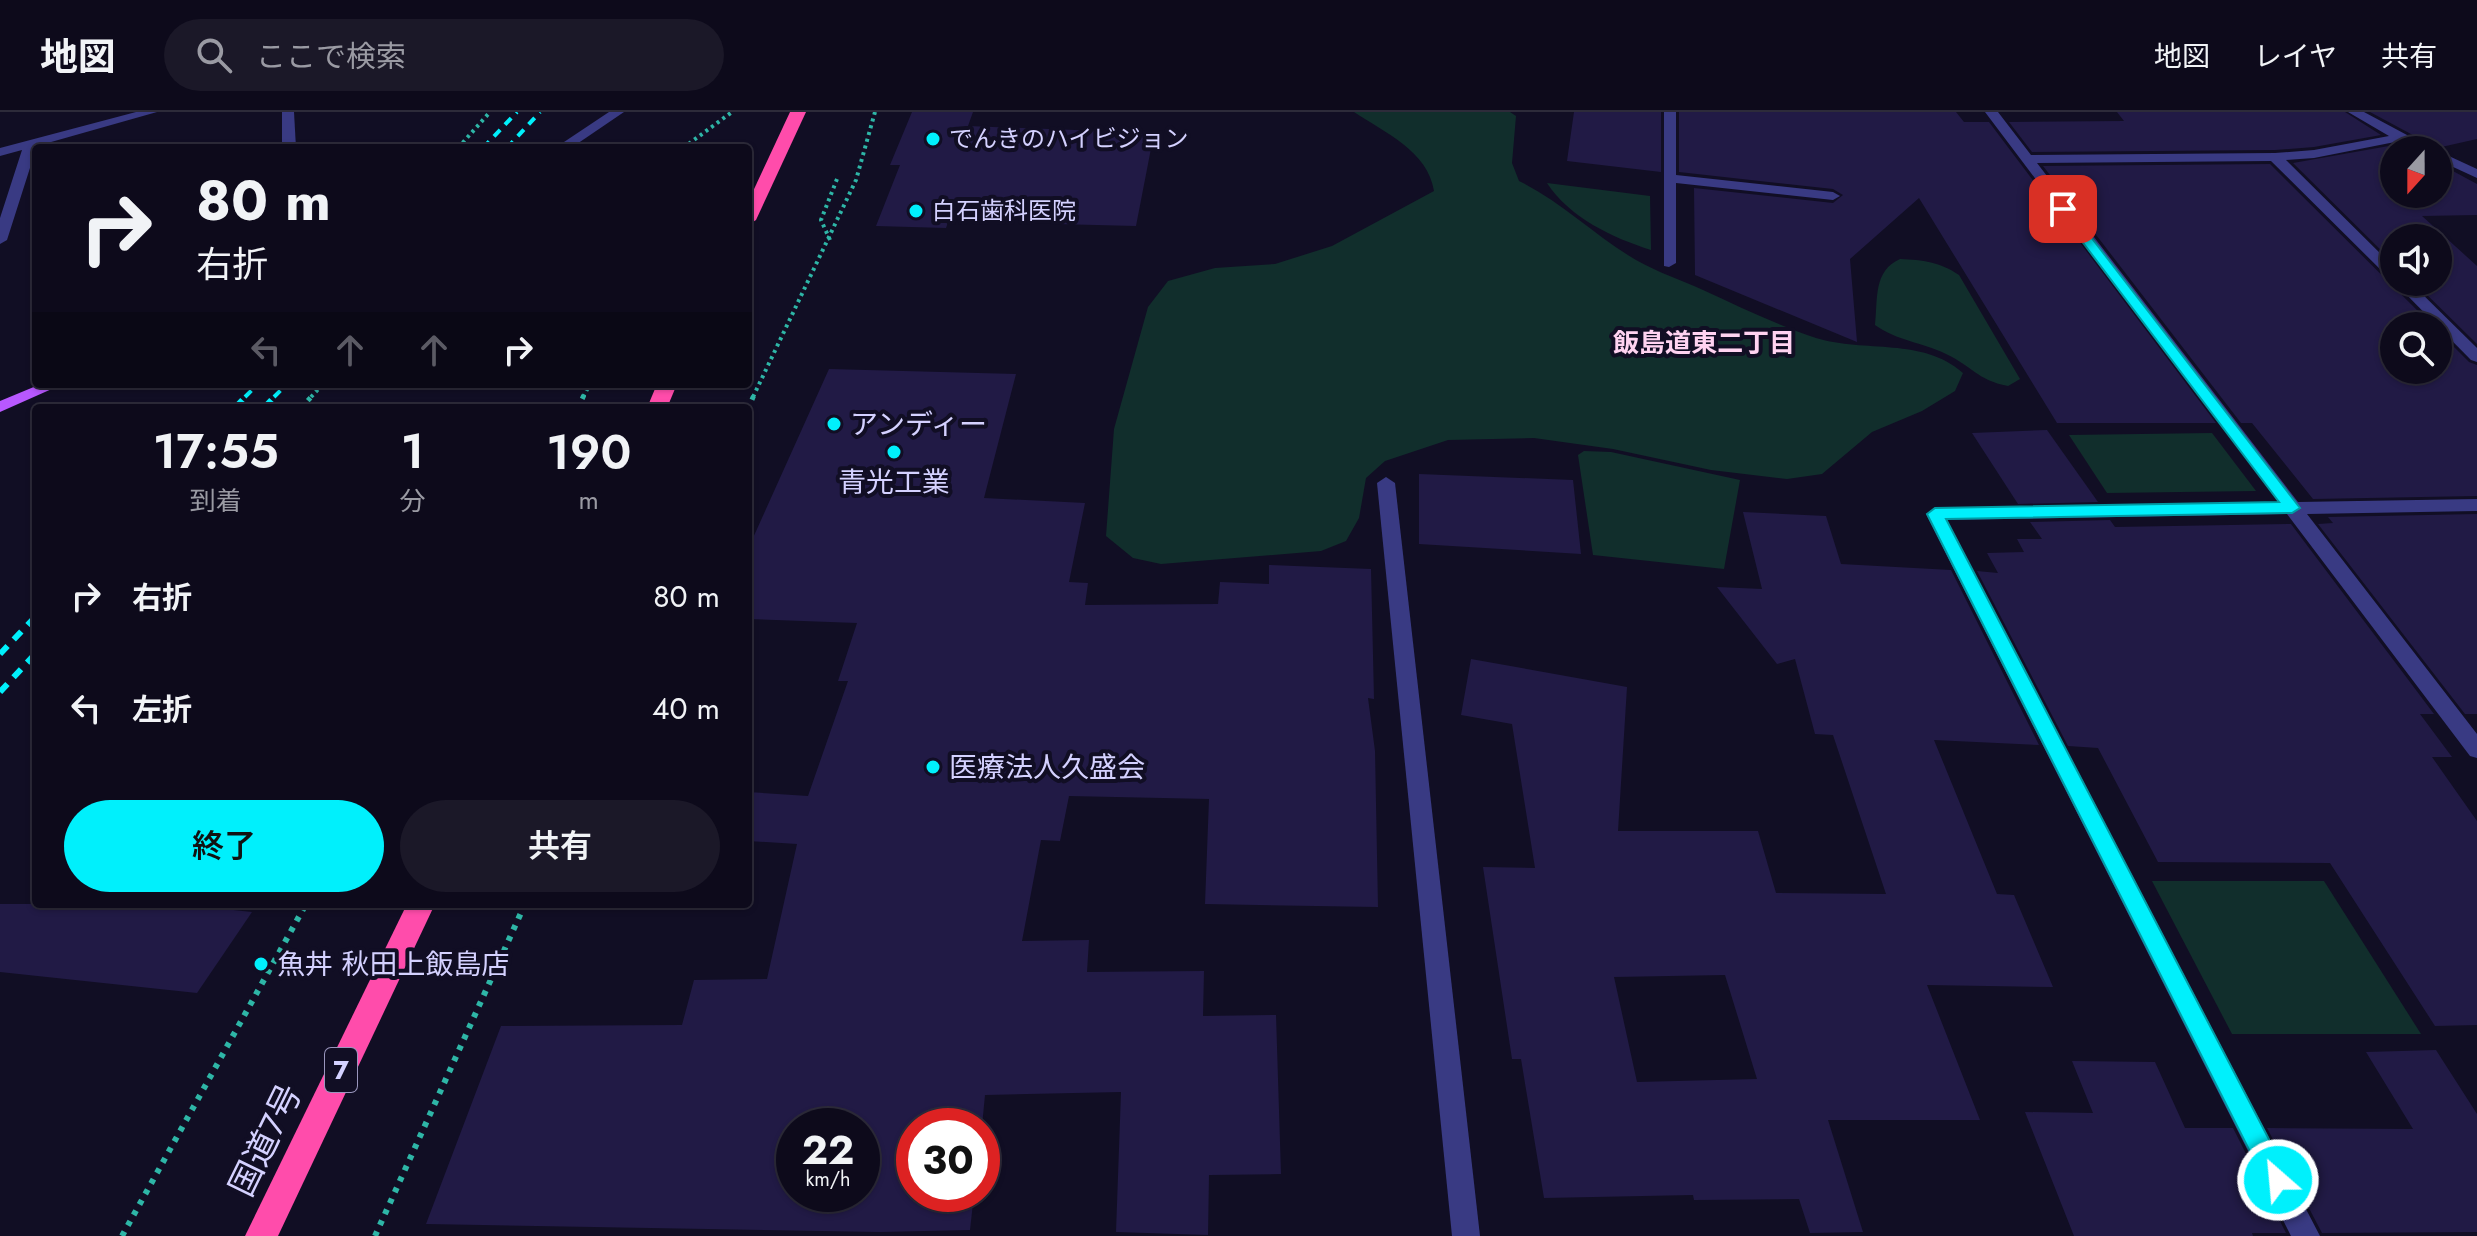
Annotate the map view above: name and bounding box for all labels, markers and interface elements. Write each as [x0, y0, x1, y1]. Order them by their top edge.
search box [164, 19, 724, 91]
text: 地図 [40, 29, 116, 84]
icon: search [192, 33, 236, 77]
text: ここで検索 [256, 35, 406, 78]
text: 地図 [2154, 36, 2210, 77]
text: レイヤ [2254, 36, 2337, 77]
text: 共有 [2381, 36, 2437, 77]
place label: でんきのハイビジョン [949, 121, 1189, 156]
marker: でんきのハイビジョン [924, 130, 942, 148]
north arrow [2380, 136, 2452, 208]
map controls [2380, 136, 2452, 384]
text: 80 m [196, 160, 331, 241]
pin [2029, 175, 2097, 243]
icon: right [64, 176, 168, 280]
icon: arrive [2041, 187, 2085, 231]
place label: 白石歯科医院 [932, 193, 1076, 228]
marker: 白石歯科医院 [907, 202, 925, 220]
button: sound [2380, 224, 2452, 296]
text: 右折 [196, 238, 268, 290]
button: search [2380, 312, 2452, 384]
district label: 飯島道東二丁目 [1613, 324, 1795, 362]
icon: left [244, 328, 288, 372]
icon: ahead [328, 328, 372, 372]
icon: ahead [412, 328, 456, 372]
icon: right [496, 328, 540, 372]
place label: アンディー [850, 404, 987, 445]
marker: アンディー [825, 415, 843, 433]
text: 17:55 [153, 417, 279, 486]
text: 1 [401, 417, 424, 486]
text: 190 [546, 418, 631, 487]
marker: 青光工業 [885, 443, 903, 461]
place label: 青光工業 [838, 462, 950, 503]
text: m [579, 481, 599, 519]
text: 到着 [190, 482, 242, 520]
text: 分 [399, 482, 425, 520]
icon: right [64, 574, 108, 618]
text: 80 m [653, 575, 720, 618]
text: 右折 [132, 576, 192, 619]
icon: left [64, 686, 108, 730]
text: 40 m [652, 687, 720, 730]
text: 左折 [132, 688, 192, 731]
place label: 医療法人久盛会 [949, 747, 1145, 788]
marker: 医療法人久盛会 [924, 758, 942, 776]
button: 終了 [64, 800, 384, 892]
button: 共有 [400, 800, 720, 892]
place label: 魚丼 秋田上飯島店 [277, 944, 509, 985]
marker: 魚丼 秋田上飯島店 [252, 955, 270, 973]
road number: 7 [325, 1048, 357, 1092]
street label: 国道7号 [217, 1076, 314, 1205]
speed limit sign: 30 [896, 1108, 1000, 1212]
text: 22 [802, 1121, 854, 1179]
position arrow [2236, 1138, 2320, 1222]
text: km/h [805, 1165, 851, 1194]

